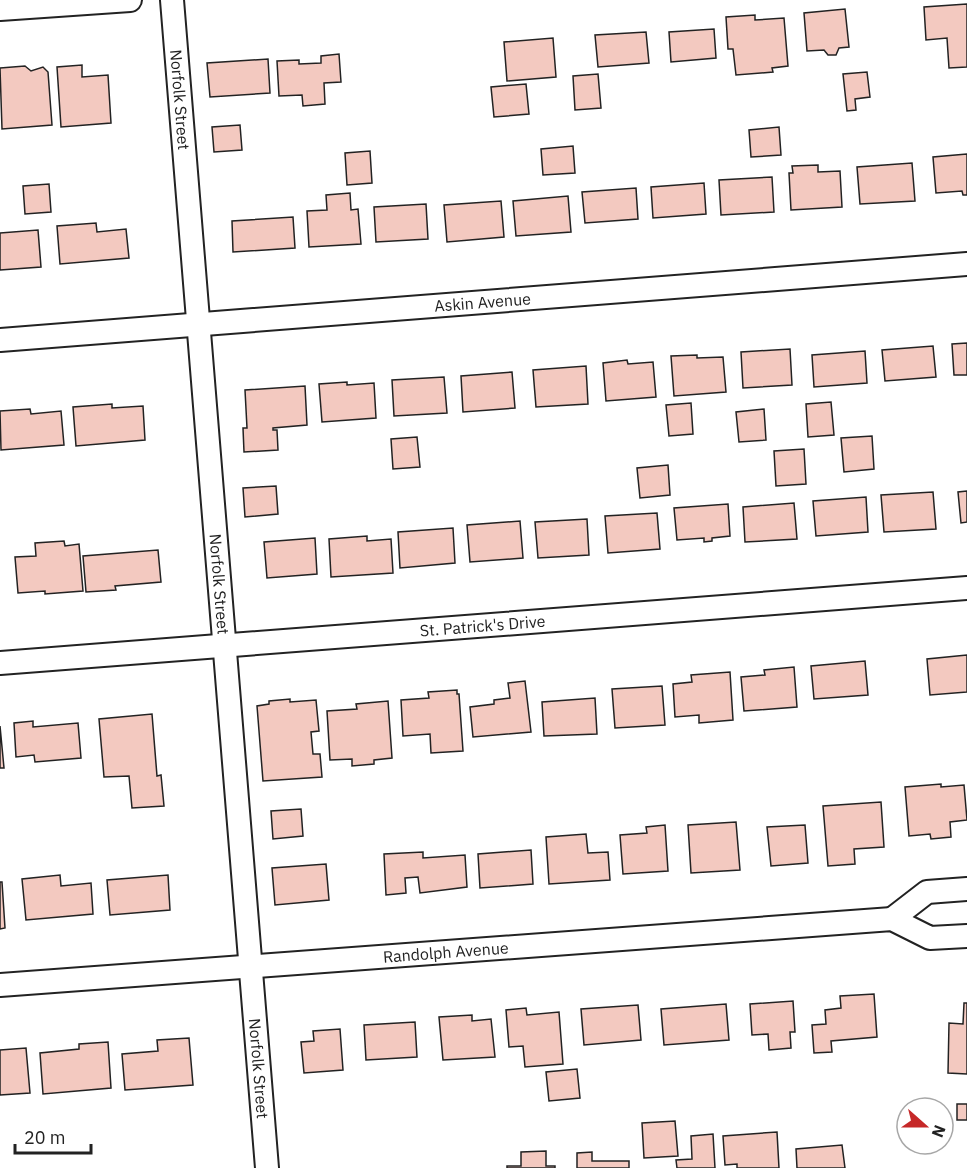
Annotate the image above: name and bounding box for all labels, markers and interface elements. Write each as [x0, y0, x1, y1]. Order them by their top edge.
street label: Norfolk Street [166, 49, 194, 151]
street label: Askin Avenue [433, 288, 532, 316]
street label: Norfolk Street [205, 533, 234, 635]
street label: St. Patrick's Drive [419, 611, 546, 640]
street label: Randolph Avenue [382, 937, 510, 967]
street label: Norfolk Street [245, 1017, 273, 1120]
north arrow [895, 1096, 955, 1156]
scale bar [15, 1117, 92, 1155]
text: N [928, 1122, 950, 1140]
text: 20 m [24, 1126, 66, 1149]

